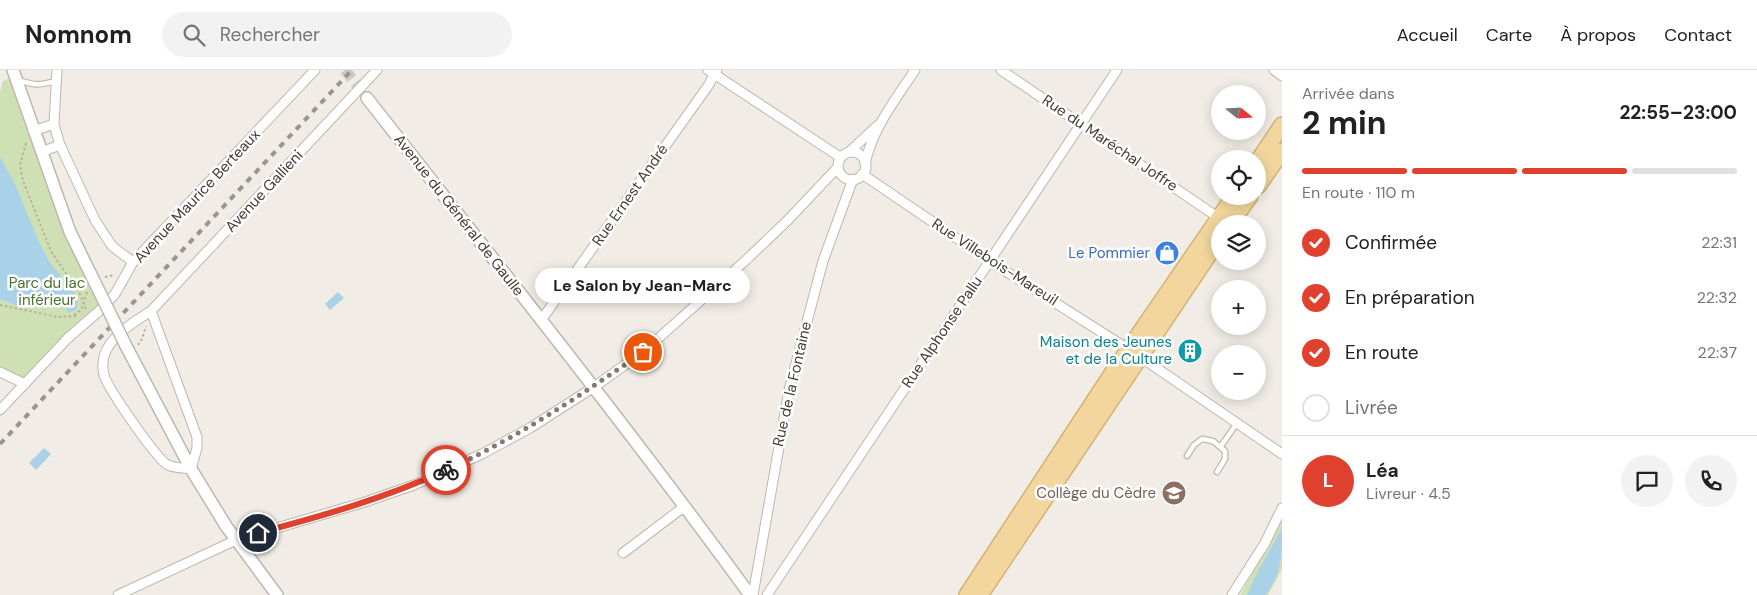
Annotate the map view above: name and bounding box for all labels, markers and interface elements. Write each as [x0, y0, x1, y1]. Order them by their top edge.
search box [162, 12, 512, 57]
text: Nomnom [25, 19, 132, 50]
icon: search [180, 21, 208, 49]
text: Rechercher [220, 22, 320, 47]
text: Accueil [1397, 23, 1458, 47]
text: Carte [1486, 23, 1532, 47]
text: À propos [1560, 23, 1636, 47]
text: Contact [1664, 23, 1732, 47]
text: Arrivée dans [1302, 83, 1395, 104]
north arrow [1211, 85, 1266, 140]
map controls [1211, 85, 1266, 400]
street label: Rue du Maréchal Joffre [1038, 90, 1182, 196]
text: 22:55–23:00 [1619, 100, 1737, 125]
text: 2 min [1302, 102, 1387, 144]
street label: Avenue Maurice Berteaux [130, 124, 265, 267]
street label: Avenue du Général de Gaulle [389, 130, 529, 300]
street label: Rue Ernest André [587, 140, 673, 250]
street label: Avenue Gallieni [221, 146, 307, 236]
button: locate [1211, 150, 1266, 205]
text: En route · 110 m [1302, 182, 1415, 203]
street label: Rue Villebois-Mareuil [928, 214, 1062, 310]
button: layers [1211, 215, 1266, 270]
icon: check [1302, 229, 1330, 257]
text: Confirmée [1345, 230, 1437, 255]
text: 22:31 [1701, 232, 1737, 253]
shop icon: Le Pommier [1154, 240, 1180, 266]
place label: Le Pommier [1068, 243, 1150, 263]
callout: Le Salon by Jean-Marc [536, 267, 750, 302]
street label: Rue Alphonse Pallu [897, 272, 987, 392]
park label: Parc du lac inférieur [9, 273, 85, 310]
text: Le Salon by Jean-Marc [553, 275, 732, 296]
button: + [1211, 280, 1266, 335]
icon: check [1302, 284, 1330, 312]
text: En préparation [1345, 285, 1475, 310]
text: 22:32 [1697, 287, 1737, 308]
street label: Rue de la Fontaine [768, 320, 816, 448]
pin [622, 331, 664, 373]
place label: Maison des Jeunes et de la Culture [1040, 332, 1172, 369]
icon: bag [629, 338, 657, 366]
building icon: Maison des Jeunes et de la Culture [1177, 338, 1203, 364]
icon: check [1302, 339, 1330, 367]
text: En route [1345, 340, 1419, 365]
text: 22:37 [1698, 342, 1737, 363]
button: − [1211, 345, 1266, 400]
text: Livrée [1345, 395, 1398, 420]
courier [421, 445, 471, 495]
button: chat [1621, 455, 1673, 507]
button: phone [1685, 455, 1737, 507]
icon: bike [432, 456, 460, 484]
text: Léa [1366, 458, 1399, 483]
text: L [1323, 468, 1333, 493]
school or university icon: Collège du Cèdre [1161, 480, 1187, 506]
place label: Collège du Cèdre [1036, 483, 1156, 503]
text: Livreur · 4.5 [1366, 483, 1451, 504]
pin [237, 512, 279, 554]
icon: home [244, 519, 272, 547]

